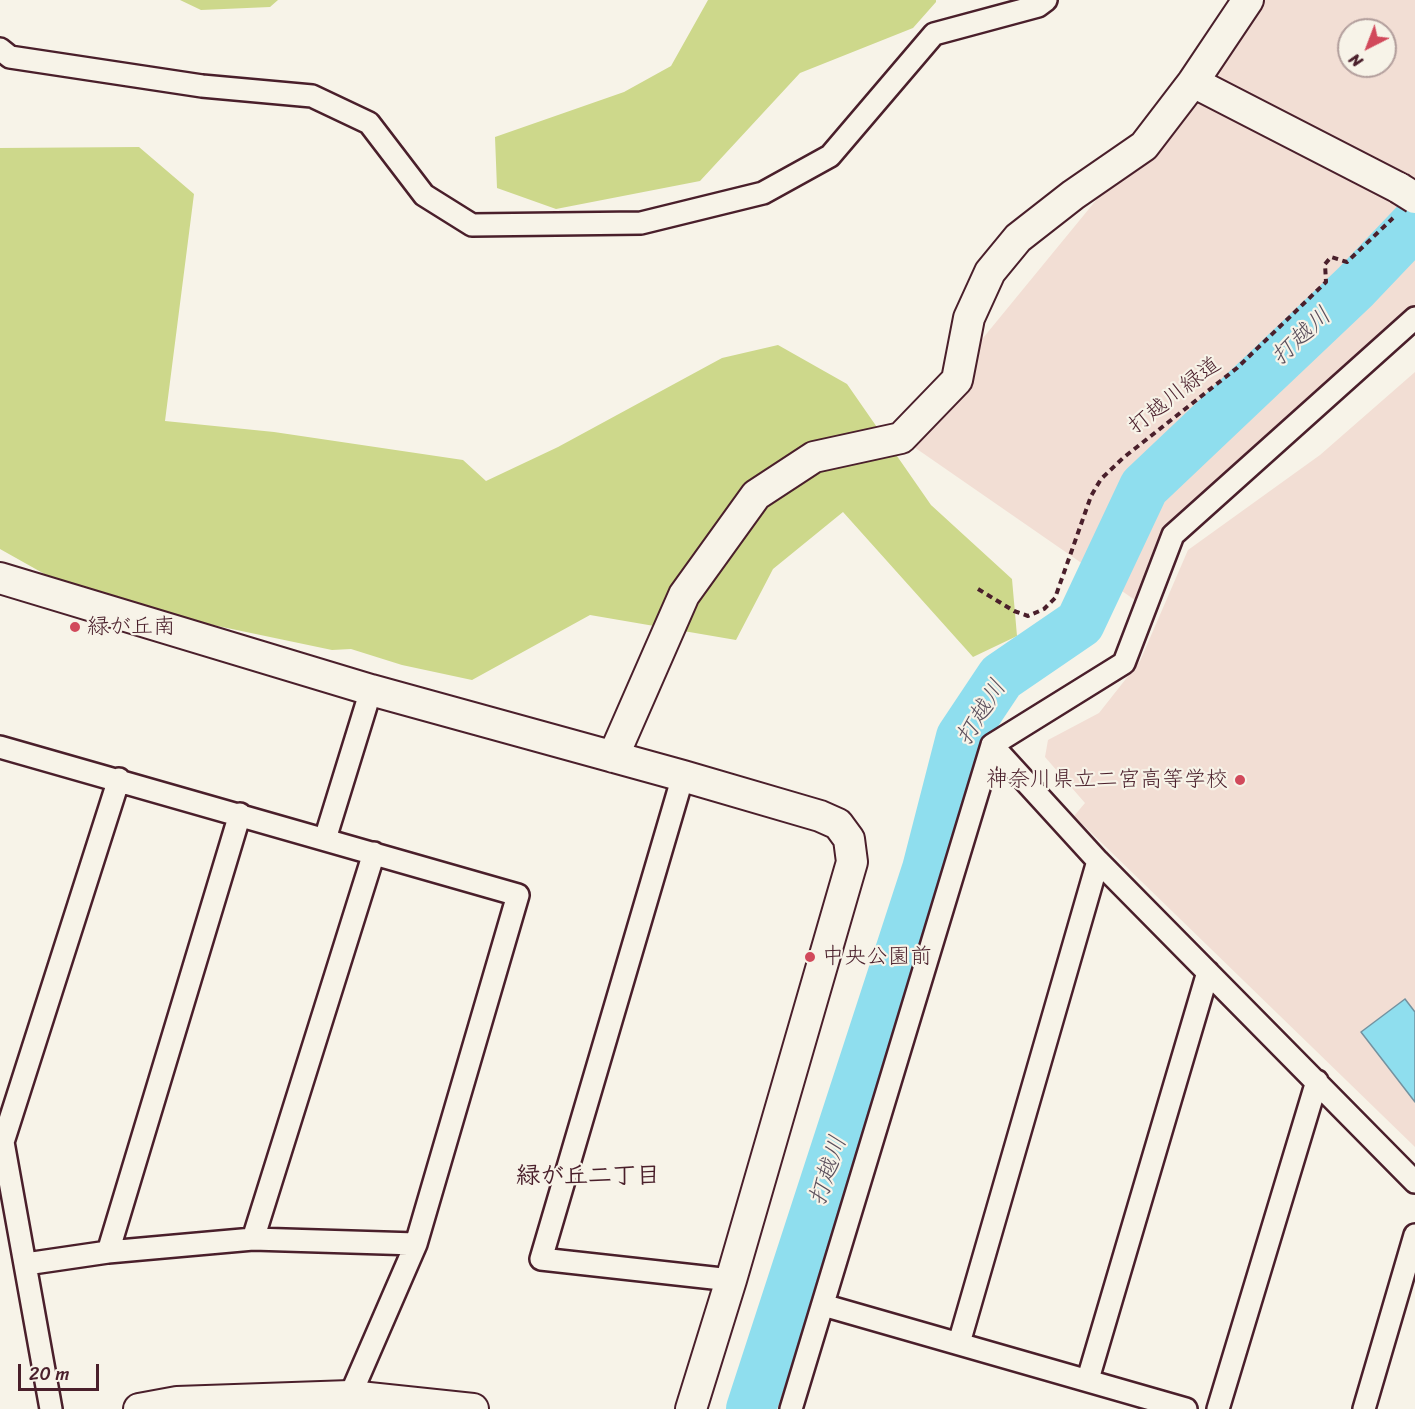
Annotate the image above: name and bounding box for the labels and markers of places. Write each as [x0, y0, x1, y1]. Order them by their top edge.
place label: 緑が丘南 [87, 614, 175, 640]
marker: 緑が丘南 [68, 620, 82, 634]
place label: 神奈川県立二宮高等学校 [986, 767, 1228, 793]
marker: 神奈川県立二宮高等学校 [1233, 773, 1247, 787]
place label: 中央公園前 [822, 944, 932, 970]
marker: 中央公園前 [803, 950, 817, 964]

